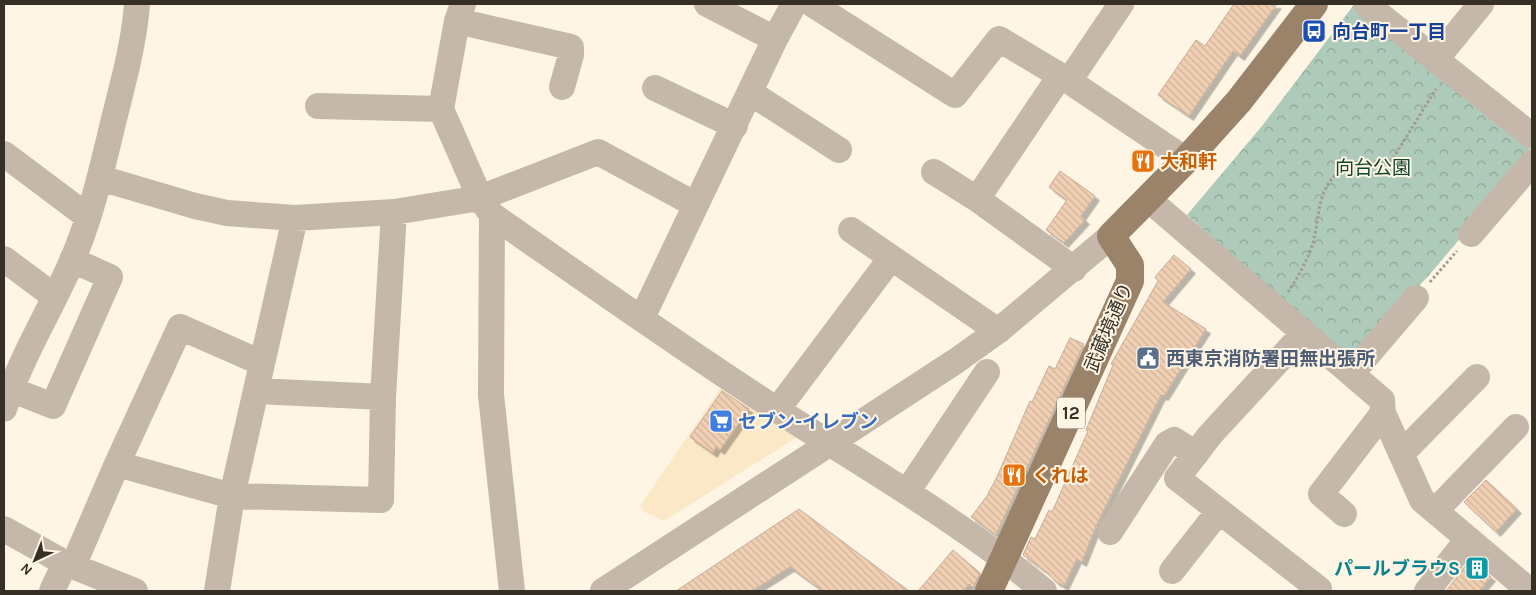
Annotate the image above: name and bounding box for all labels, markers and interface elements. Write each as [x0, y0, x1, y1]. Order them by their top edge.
bus stop icon: 向台町一丁目 [1301, 18, 1327, 44]
place label: 向台町一丁目 [1332, 21, 1446, 43]
restaurant icon: 大和軒 [1130, 148, 1156, 174]
place label: 大和軒 [1160, 151, 1217, 173]
park label: 向台公園 [1335, 157, 1411, 179]
street label: 武蔵境通り [1080, 279, 1138, 375]
public building icon: 西東京消防署田無出張所 [1135, 345, 1161, 371]
place label: 西東京消防署田無出張所 [1166, 348, 1375, 370]
road number: 12 [1057, 398, 1085, 428]
supermarket icon: セブン-イレブン [708, 408, 734, 434]
place label: セブン-イレブン [738, 411, 878, 433]
restaurant icon: くれは [1001, 462, 1027, 488]
place label: くれは [1032, 465, 1089, 487]
north arrow [10, 535, 60, 585]
building icon: パールブラウS [1464, 555, 1490, 581]
place label: パールブラウS [1334, 558, 1460, 580]
text: N [17, 559, 36, 579]

